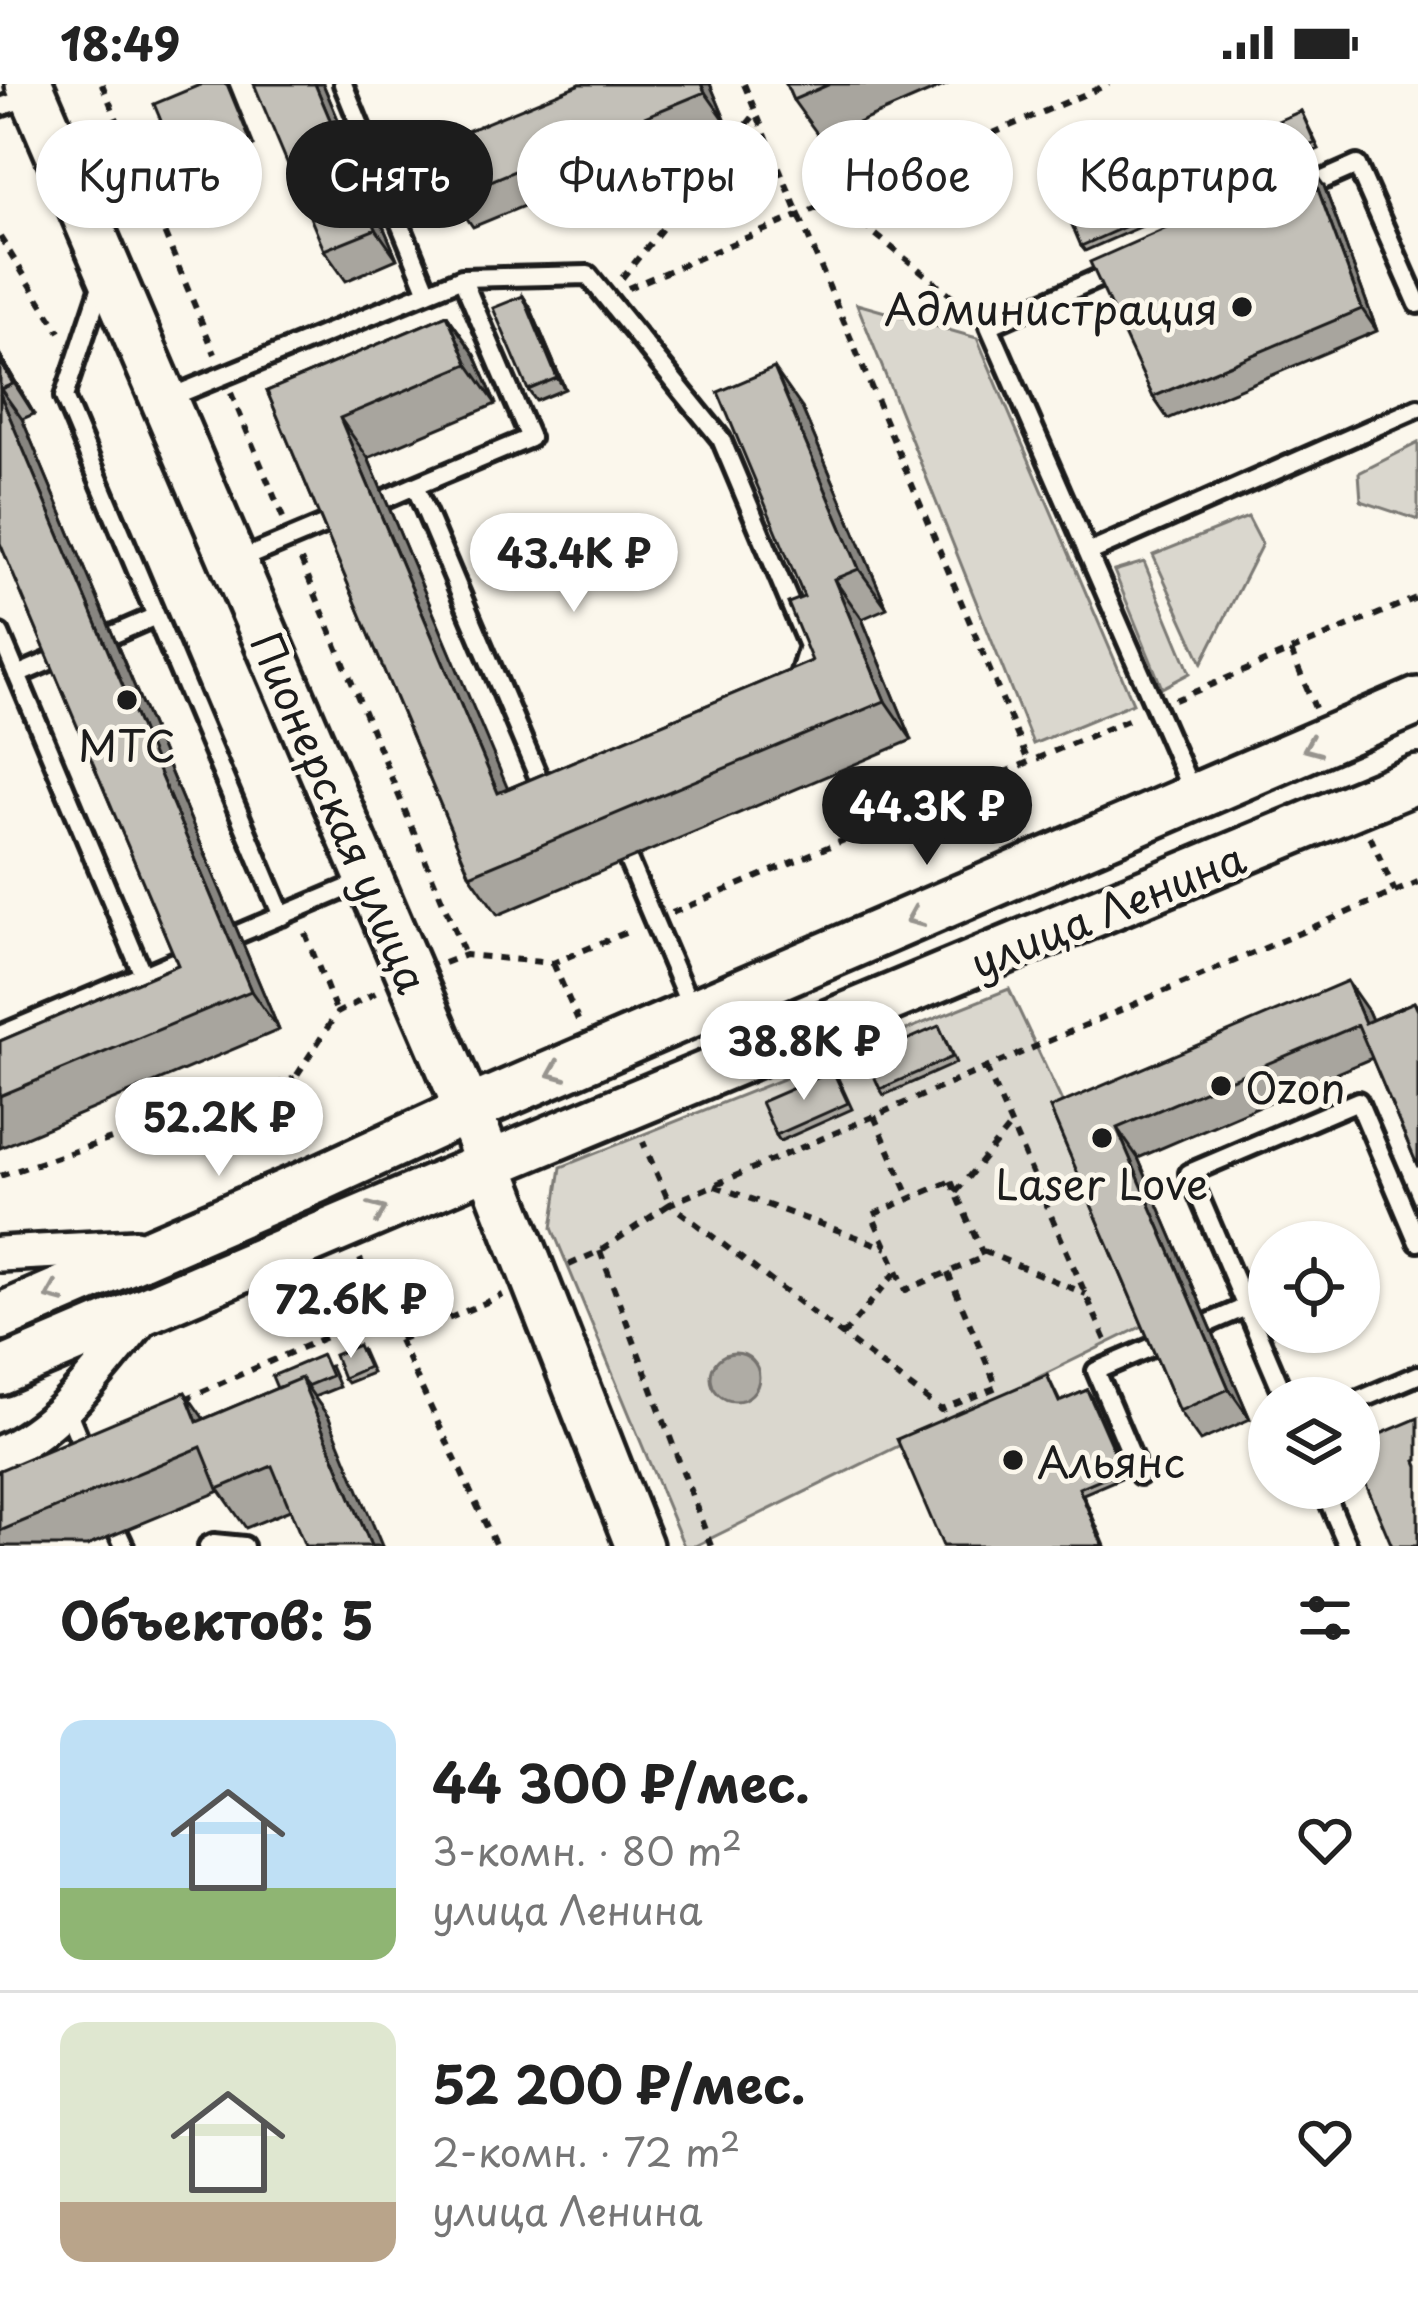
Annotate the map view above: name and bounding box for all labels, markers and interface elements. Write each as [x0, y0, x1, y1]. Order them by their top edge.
text: 18:49 [60, 8, 180, 76]
chip: Купить [36, 120, 262, 228]
chip: Снять [286, 120, 493, 228]
chip: Фильтры [517, 120, 778, 228]
chip: Новое [802, 120, 1013, 228]
chip: Квартира [1037, 120, 1319, 228]
place label: Администрация [884, 276, 1218, 339]
marker: Администрация [1229, 294, 1255, 320]
pin: 43.4K ₽ [463, 513, 685, 615]
text: 43.4K ₽ [497, 522, 651, 581]
street label: Пионерская улица [236, 622, 446, 1003]
marker: МТС [114, 687, 140, 713]
place label: МТС [78, 713, 176, 776]
one-way arrow [1301, 733, 1322, 757]
pin: 44.3K ₽ [816, 766, 1038, 868]
text: 44.3K ₽ [849, 775, 1005, 834]
street label: улица Ленина [960, 825, 1254, 993]
one-way arrow [904, 903, 926, 927]
pin: 38.8K ₽ [693, 1001, 915, 1103]
text: 38.8K ₽ [727, 1010, 881, 1069]
place label: Ozon [1245, 1055, 1345, 1118]
one-way arrow [546, 1058, 567, 1082]
marker: Ozon [1208, 1073, 1234, 1099]
pin: 52.2K ₽ [108, 1077, 330, 1179]
text: 52.2K ₽ [142, 1086, 296, 1145]
marker: Laser Love [1089, 1125, 1115, 1151]
place label: Laser Love [996, 1151, 1208, 1214]
one-way arrow [366, 1201, 387, 1225]
map controls [1248, 1221, 1380, 1509]
button: locate [1248, 1221, 1380, 1353]
pin: 72.6K ₽ [240, 1259, 462, 1361]
text: 72.6K ₽ [275, 1268, 427, 1327]
one-way arrow [45, 1279, 66, 1303]
button: layers [1248, 1377, 1380, 1509]
place label: Альянс [1037, 1429, 1185, 1492]
marker: Альянс [1000, 1447, 1026, 1473]
text: Объектов: 5 [60, 1580, 374, 1657]
icon: filters [1292, 1585, 1358, 1651]
text: 44 300 ₽/мес. [432, 1743, 810, 1820]
icon: home [156, 1768, 300, 1912]
icon: heart [1292, 1807, 1358, 1873]
text: 3-комн. · 80 m² [432, 1820, 742, 1879]
text: улица Ленина [432, 1879, 703, 1938]
text: 52 200 ₽/мес. [432, 2044, 806, 2121]
icon: home [156, 2070, 300, 2214]
icon: heart [1292, 2109, 1358, 2175]
text: 2-комн. · 72 m² [432, 2121, 740, 2180]
text: улица Ленина [432, 2180, 703, 2239]

